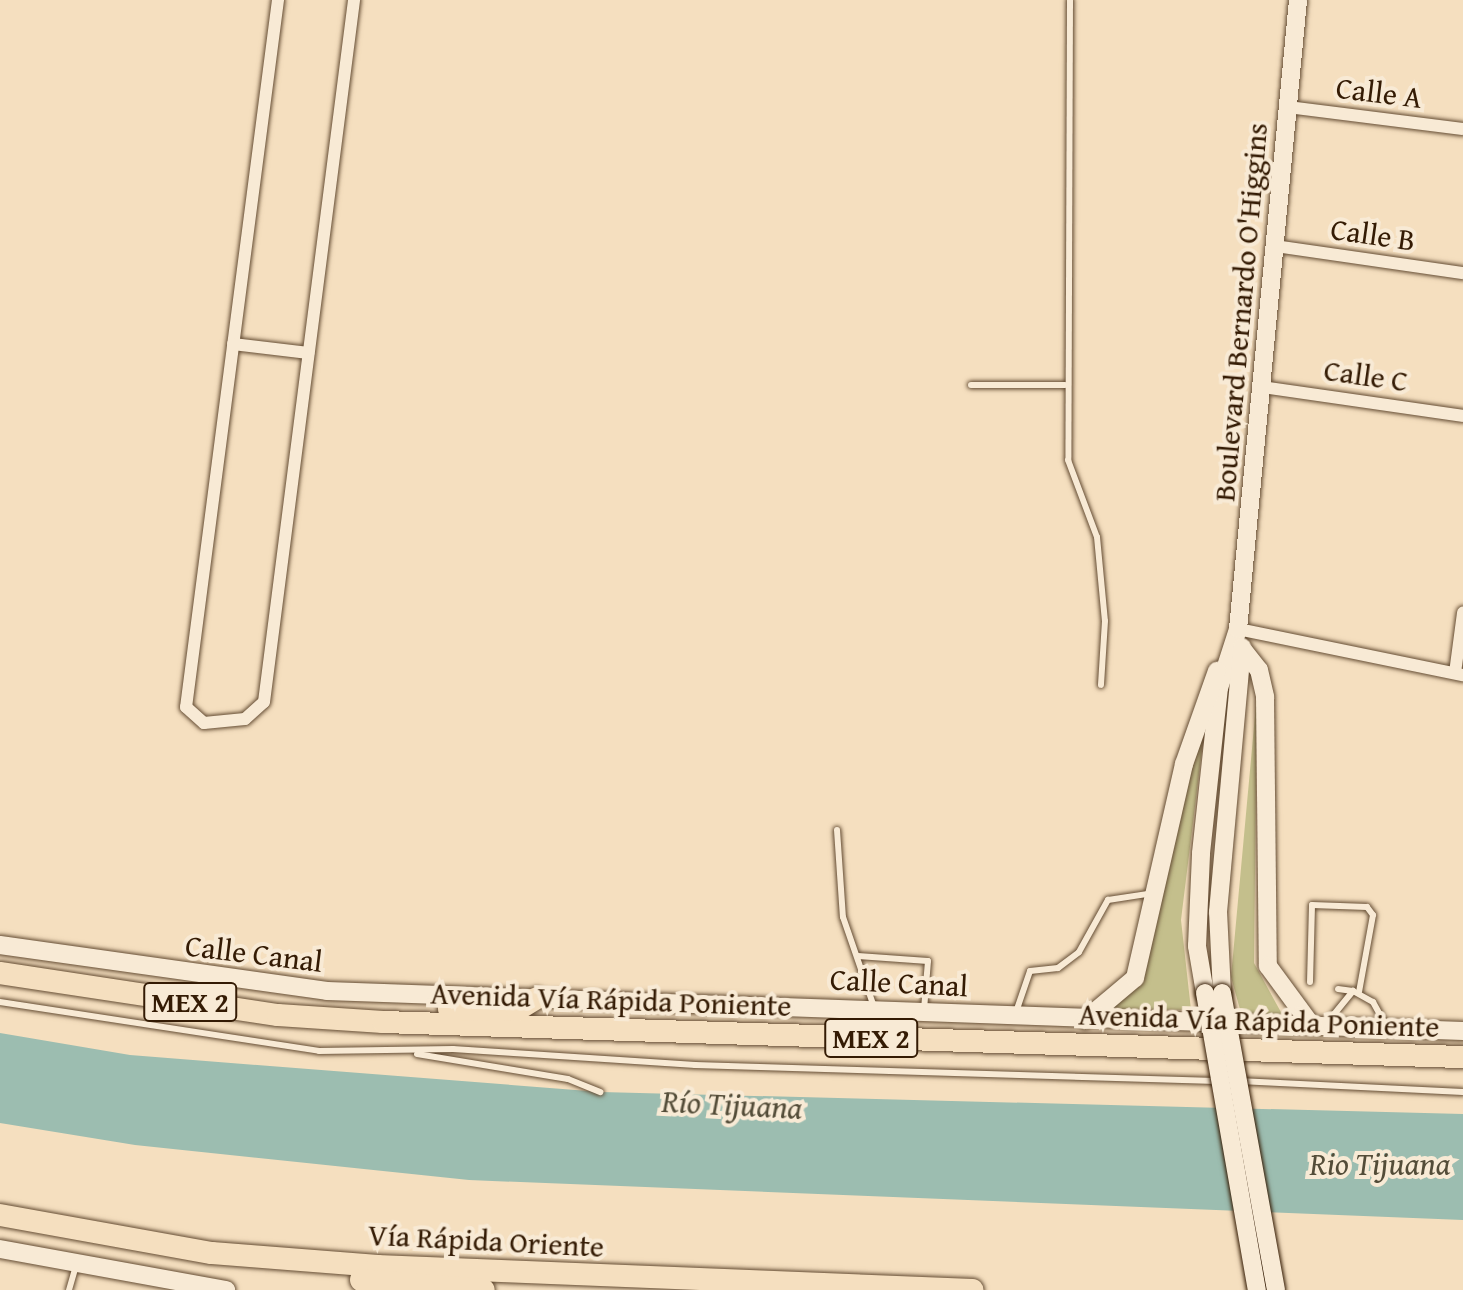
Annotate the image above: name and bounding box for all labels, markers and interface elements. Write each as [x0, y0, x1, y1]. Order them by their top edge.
street label: Calle A [1334, 69, 1424, 115]
street label: Boulevard Bernardo O'Higgins [1206, 121, 1274, 503]
street label: Calle B [1328, 210, 1418, 258]
street label: Calle C [1322, 351, 1410, 399]
street label: Calle Canal [183, 927, 325, 979]
street label: Calle Canal [829, 960, 969, 1004]
street label: Avenida Vía Rápida Poniente [430, 975, 792, 1023]
road number: MEX 2 [142, 978, 238, 1026]
street label: Avenida Vía Rápida Poniente [1078, 996, 1440, 1044]
road number: MEX 2 [823, 1014, 919, 1062]
water label: Río Tijuana [661, 1082, 803, 1128]
water label: Rio Tijuana [1310, 1145, 1450, 1183]
street label: Vía Rápida Oriente [367, 1216, 605, 1264]

